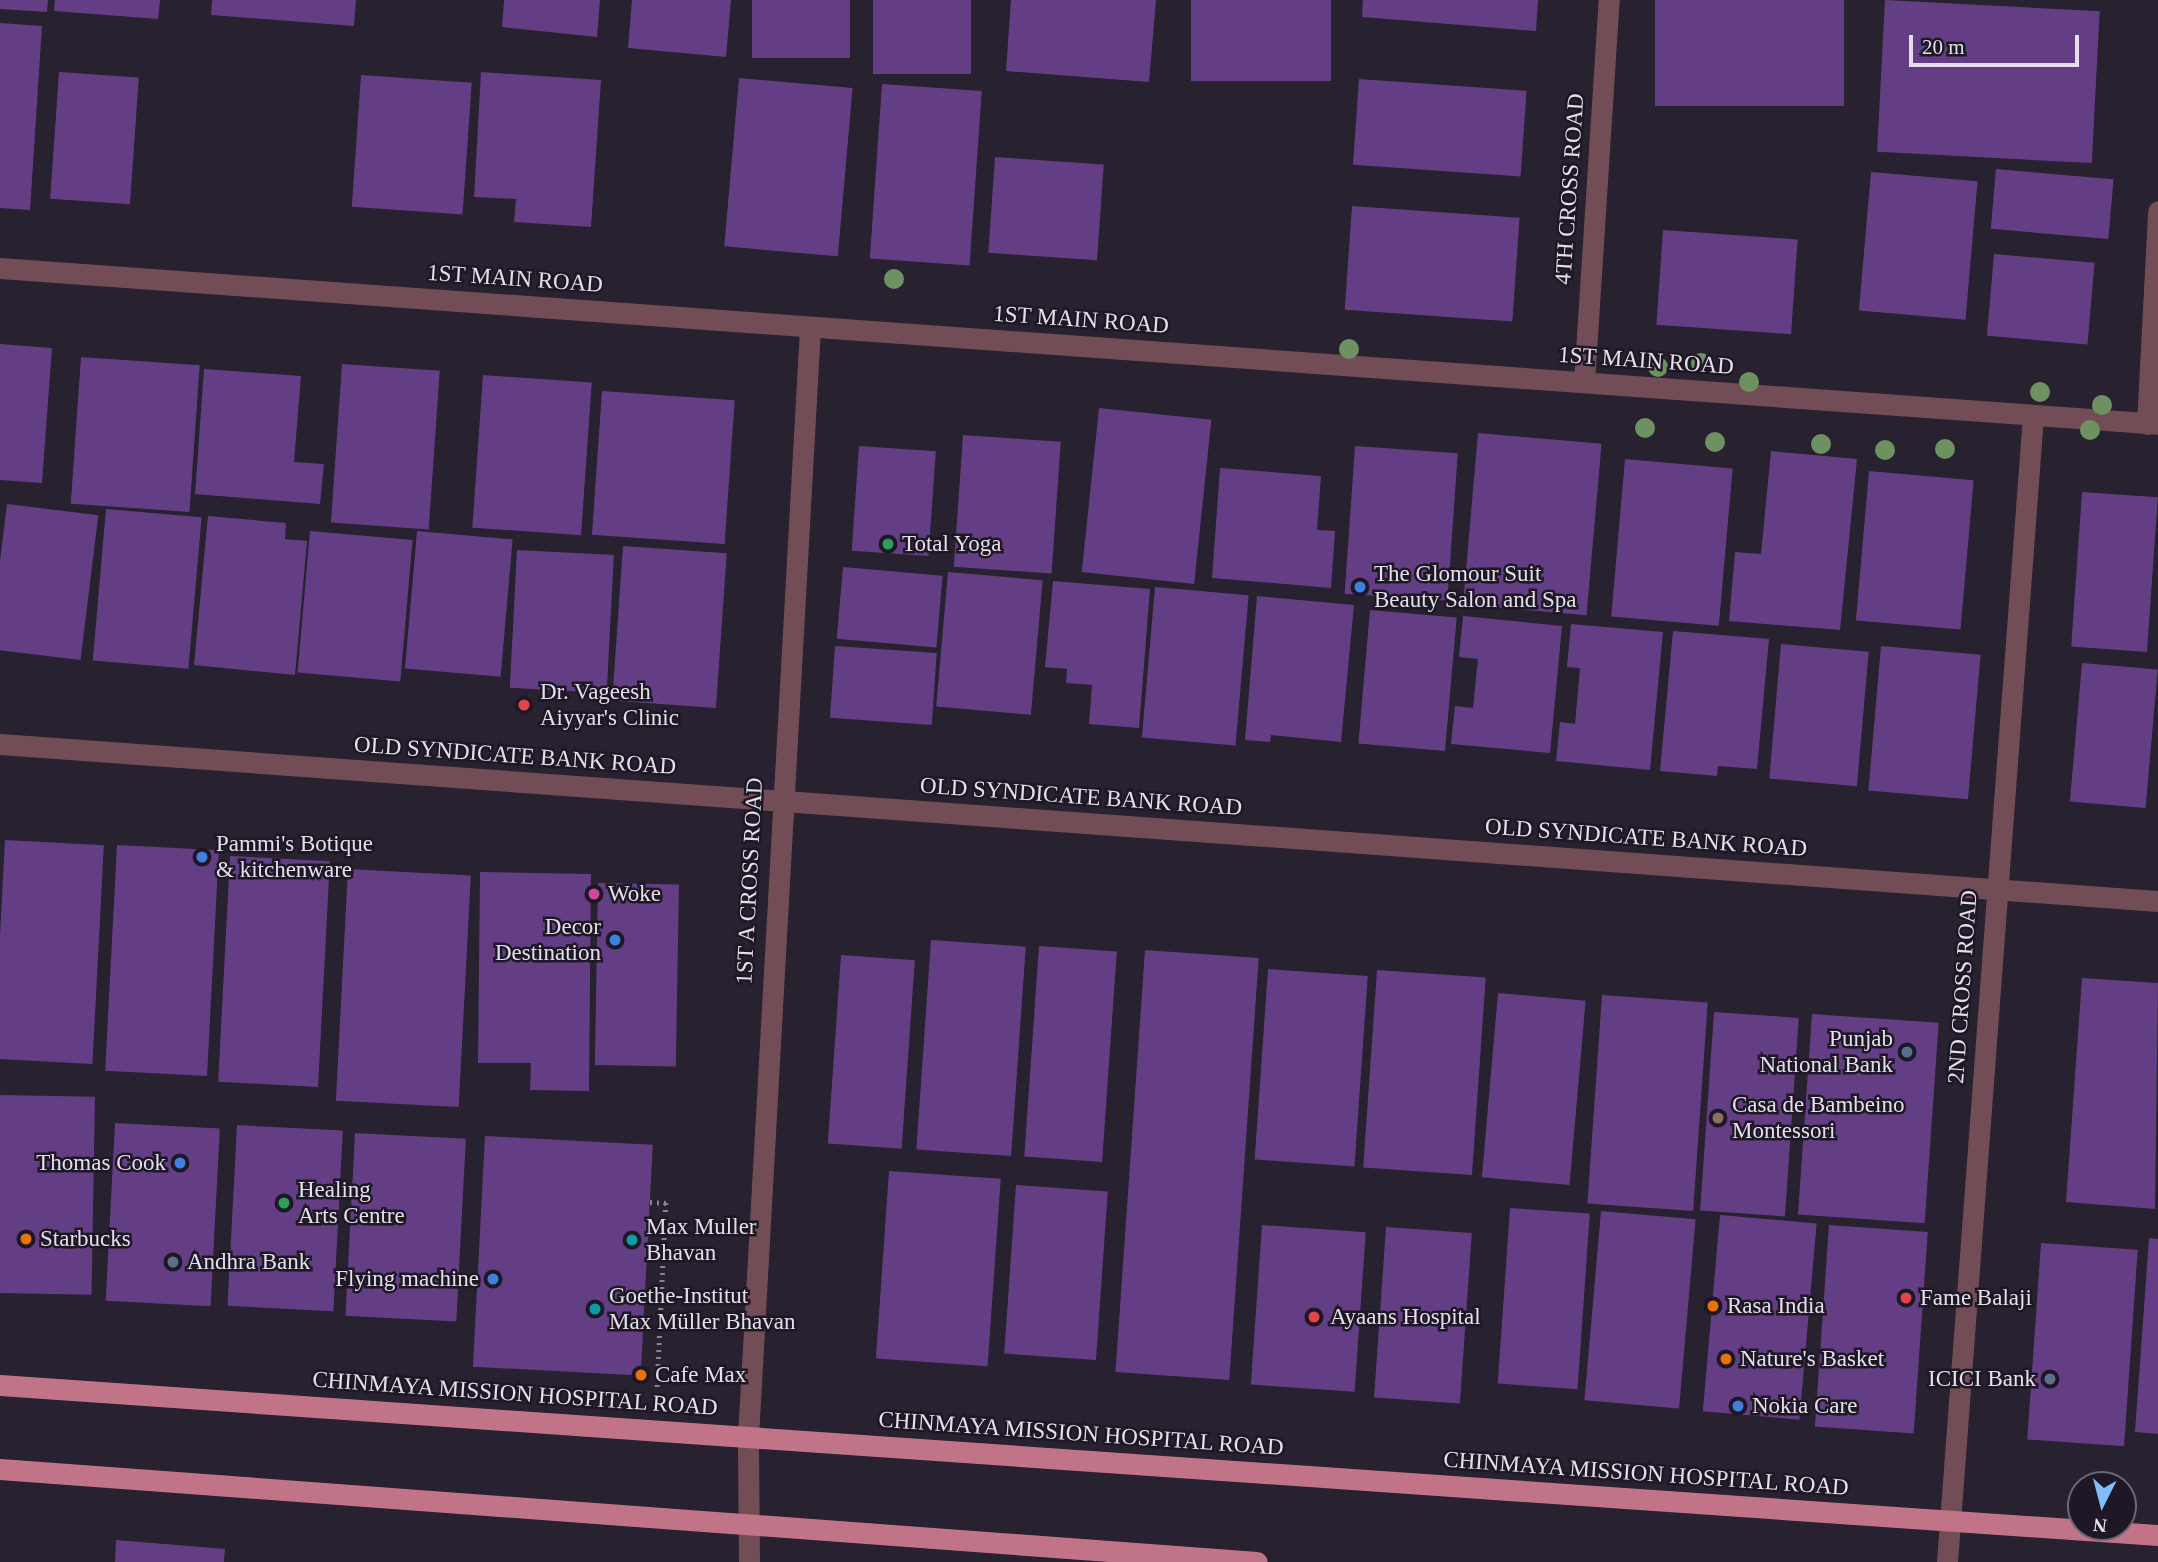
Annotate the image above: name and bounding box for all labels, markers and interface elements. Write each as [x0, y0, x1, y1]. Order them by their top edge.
scale bar [1913, 21, 2083, 65]
text: 20 m [1922, 35, 1965, 59]
street label: 4TH CROSS ROAD [1550, 92, 1590, 286]
street label: 1ST MAIN ROAD [426, 259, 604, 299]
street label: 1ST MAIN ROAD [992, 300, 1170, 340]
street label: 1ST MAIN ROAD [1557, 341, 1735, 381]
place label: Total Yoga [902, 530, 1002, 558]
marker: Total Yoga [880, 536, 896, 552]
place label: The Glomour Suit Beauty Salon and Spa [1374, 560, 1576, 614]
marker: The Glomour Suit Beauty Salon and Spa [1352, 579, 1368, 595]
place label: Dr. Vageesh Aiyyar's Clinic [540, 678, 679, 732]
marker: Dr. Vageesh Aiyyar's Clinic [514, 695, 534, 715]
street label: OLD SYNDICATE BANK ROAD [353, 731, 677, 781]
street label: OLD SYNDICATE BANK ROAD [919, 772, 1243, 822]
street label: 1ST A CROSS ROAD [731, 775, 769, 987]
street label: OLD SYNDICATE BANK ROAD [1484, 813, 1808, 863]
place label: Pammi's Botique & kitchenware [216, 830, 373, 884]
marker: Pammi's Botique & kitchenware [194, 849, 210, 865]
place label: Woke [608, 880, 661, 908]
marker: Woke [586, 886, 602, 902]
street label: 2ND CROSS ROAD [1942, 889, 1984, 1085]
place label: Decor Destination [495, 913, 601, 967]
marker: Decor Destination [607, 932, 623, 948]
place label: Punjab National Bank [1760, 1025, 1893, 1079]
marker: Punjab National Bank [1899, 1044, 1915, 1060]
place label: Casa de Bambeino Montessori [1732, 1091, 1904, 1145]
marker: Casa de Bambeino Montessori [1710, 1110, 1726, 1126]
place label: Thomas Cook [36, 1149, 166, 1177]
marker: Thomas Cook [172, 1155, 188, 1171]
place label: Healing Arts Centre [298, 1176, 405, 1230]
marker: Healing Arts Centre [276, 1195, 292, 1211]
place label: Max Muller Bhavan [646, 1213, 757, 1267]
place label: Starbucks [40, 1225, 131, 1253]
marker: Starbucks [18, 1231, 34, 1247]
marker: Max Muller Bhavan [624, 1232, 640, 1248]
place label: Andhra Bank [187, 1248, 310, 1276]
marker: Andhra Bank [165, 1254, 181, 1270]
place label: Flying machine [335, 1265, 479, 1293]
marker: Flying machine [485, 1271, 501, 1287]
place label: Goethe-Institut Max Müller Bhavan [609, 1282, 796, 1336]
place label: Fame Balaji [1920, 1284, 2032, 1312]
marker: Fame Balaji [1898, 1290, 1914, 1306]
place label: Rasa India [1727, 1292, 1825, 1320]
marker: Rasa India [1705, 1298, 1721, 1314]
marker: Goethe-Institut Max Müller Bhavan [587, 1301, 603, 1317]
place label: Ayaans Hospital [1330, 1303, 1481, 1331]
marker: Ayaans Hospital [1304, 1307, 1324, 1327]
place label: Nature's Basket [1740, 1345, 1884, 1373]
marker: Nature's Basket [1718, 1351, 1734, 1367]
place label: Cafe Max [655, 1361, 746, 1389]
place label: ICICI Bank [1928, 1365, 2036, 1393]
street label: CHINMAYA MISSION HOSPITAL ROAD [310, 1366, 720, 1422]
marker: Cafe Max [633, 1367, 649, 1383]
marker: ICICI Bank [2042, 1371, 2058, 1387]
place label: Nokia Care [1752, 1392, 1857, 1420]
marker: Nokia Care [1730, 1398, 1746, 1414]
street label: CHINMAYA MISSION HOSPITAL ROAD [876, 1406, 1286, 1462]
street label: CHINMAYA MISSION HOSPITAL ROAD [1441, 1446, 1851, 1502]
north arrow [2067, 1471, 2137, 1541]
text: N [2092, 1514, 2108, 1537]

